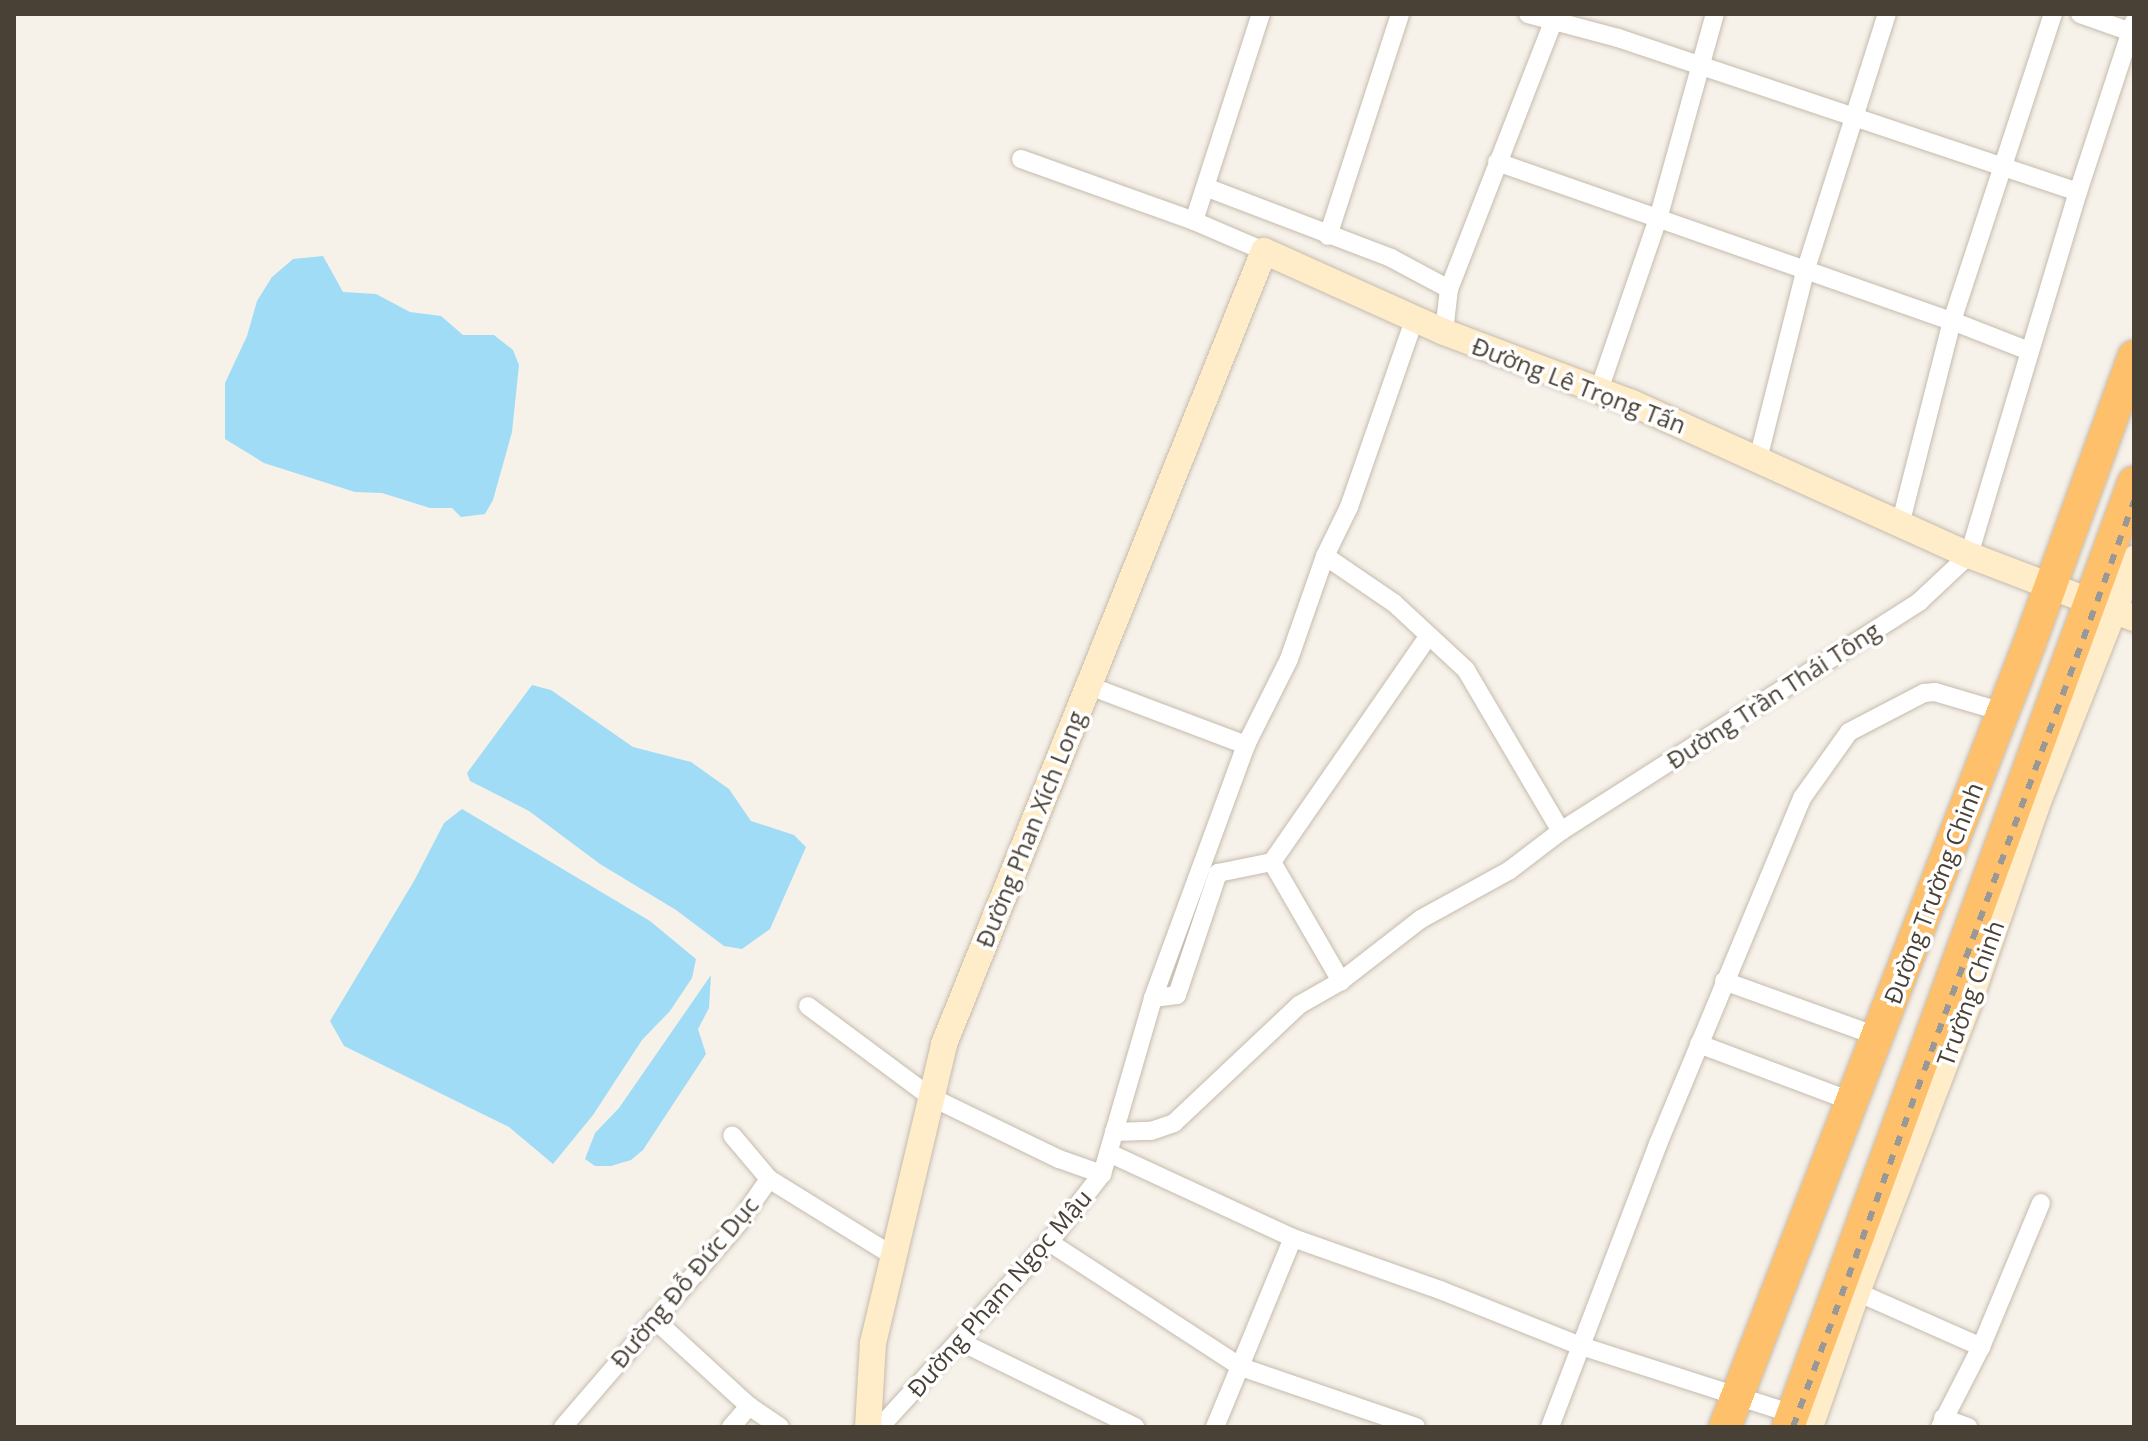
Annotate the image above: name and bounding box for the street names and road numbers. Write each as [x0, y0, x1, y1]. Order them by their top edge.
street label: Đường Lê Trọng Tấn [1468, 331, 1690, 439]
street label: Đường Trần Thái Tông [1661, 615, 1885, 775]
street label: Đường Phan Xích Long [969, 707, 1091, 951]
street label: Đường Trường Chinh [1877, 778, 1989, 1008]
street label: Trường Chinh [1930, 916, 2010, 1070]
street label: Đường Phạm Ngọc Mậu [901, 1183, 1097, 1403]
street label: Đường Đỗ Đức Dục [604, 1191, 764, 1373]

